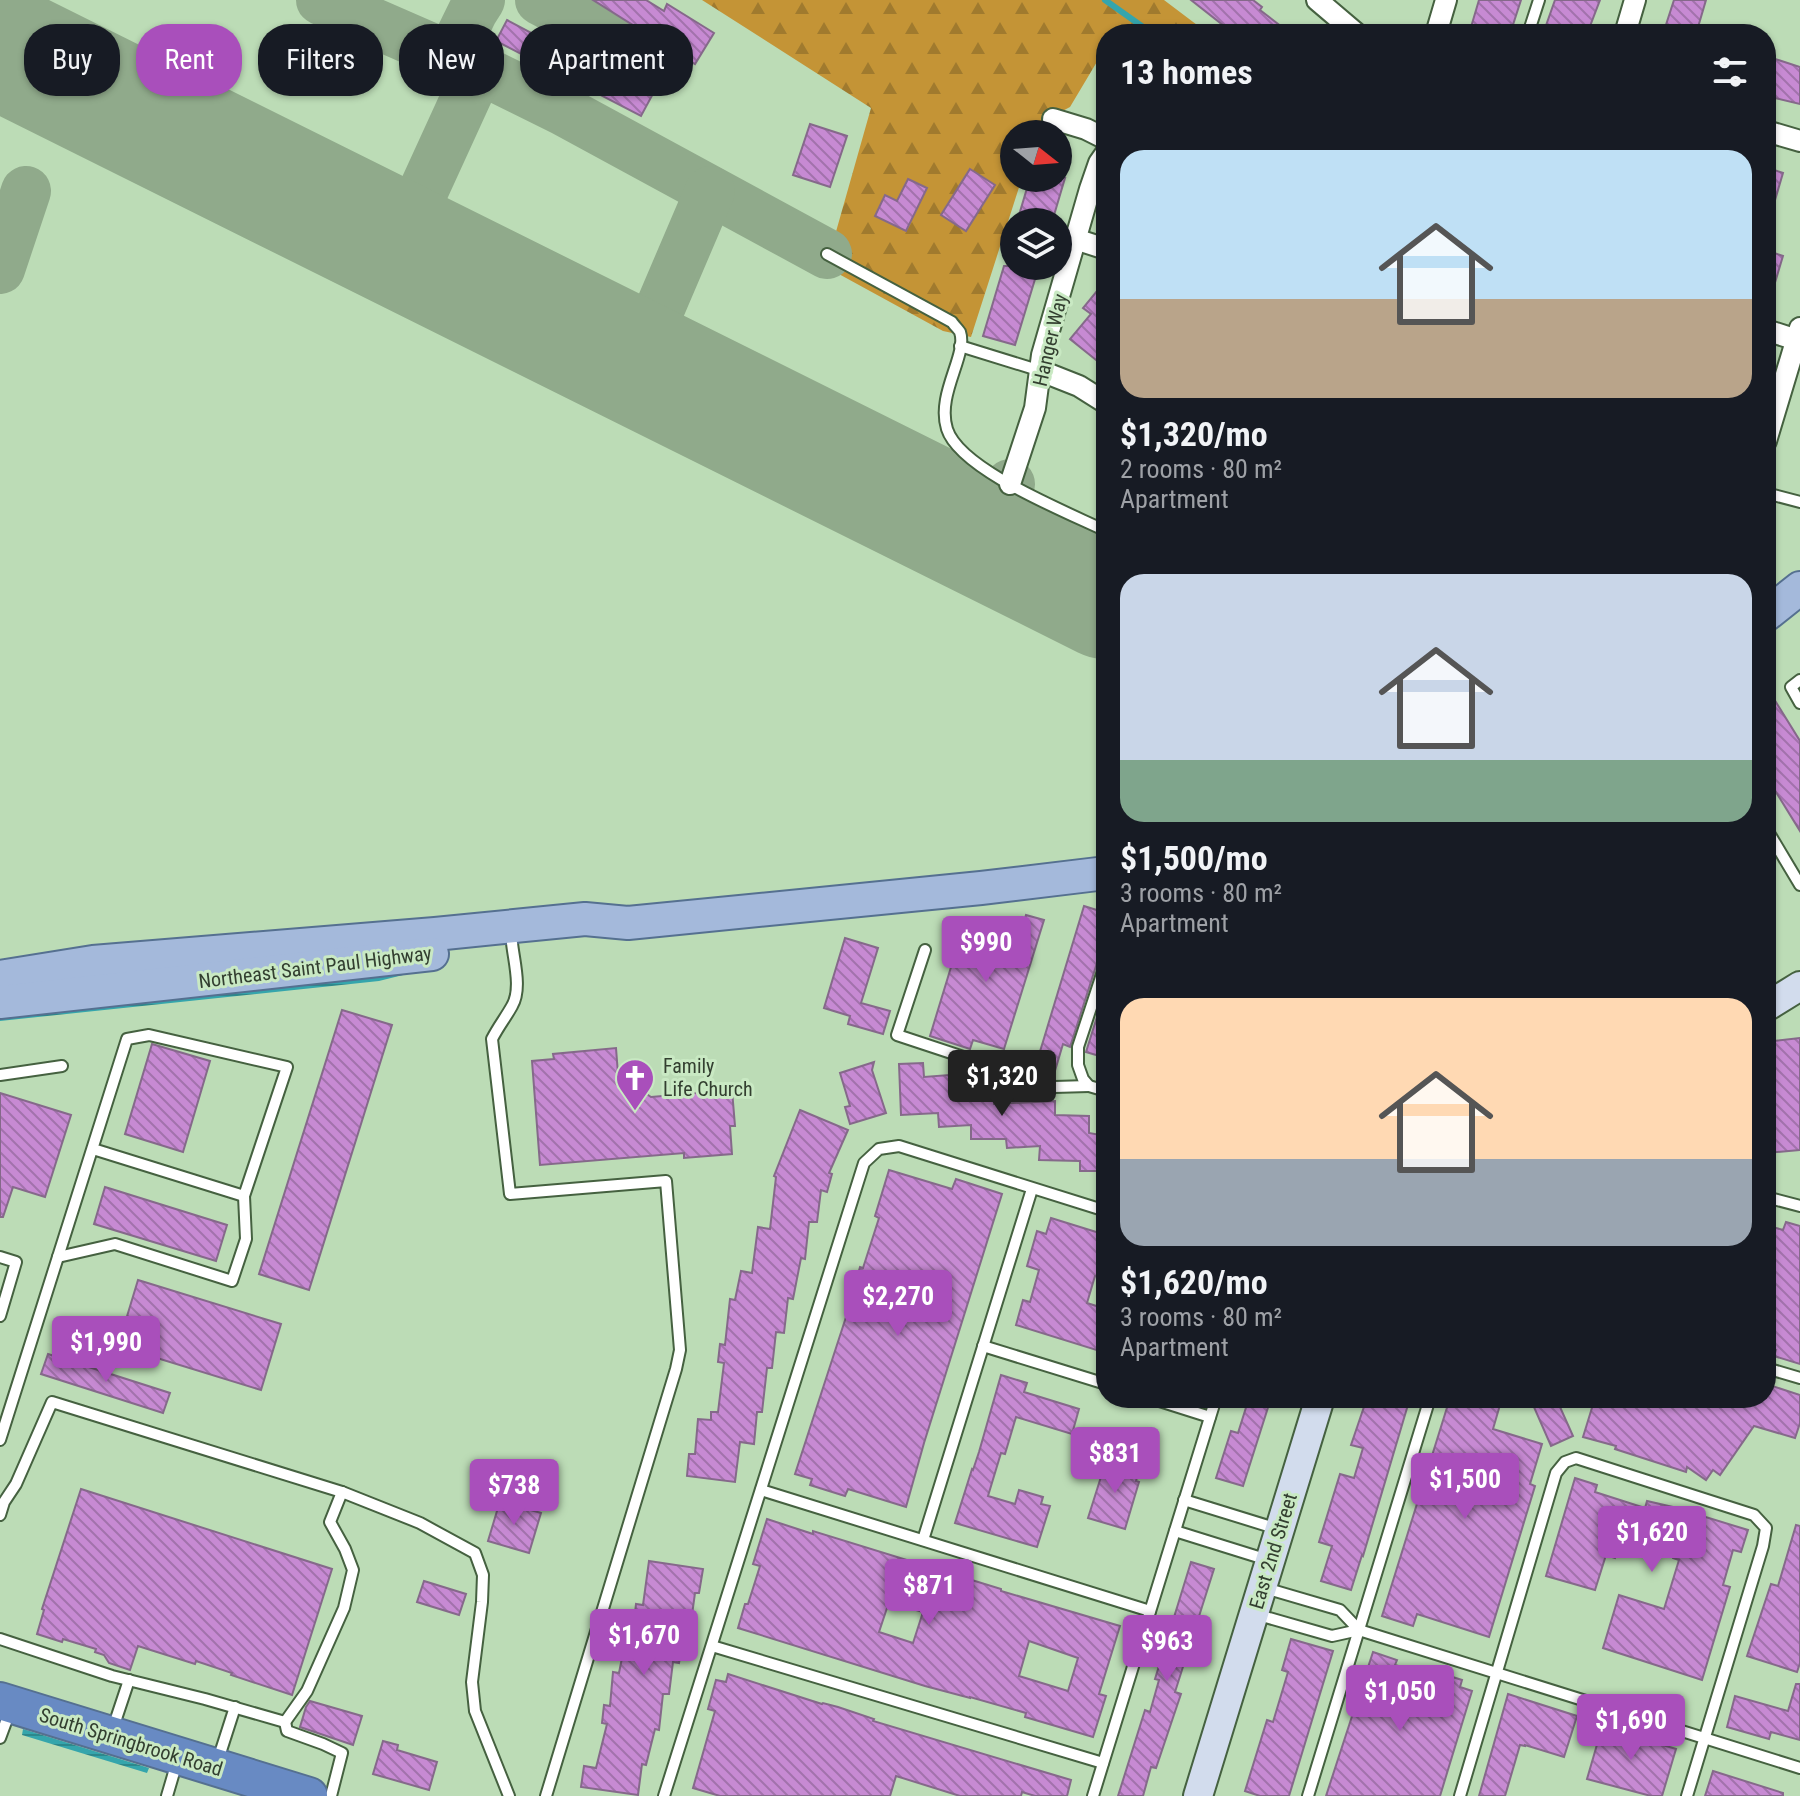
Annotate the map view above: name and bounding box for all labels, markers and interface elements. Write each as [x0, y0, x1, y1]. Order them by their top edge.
chip: Buy [24, 24, 120, 96]
chip: Rent [136, 24, 242, 96]
chip: Filters [258, 24, 383, 96]
chip: New [399, 24, 504, 96]
chip: Apartment [520, 24, 693, 96]
icon: filters [1708, 50, 1752, 94]
text: 13 homes [1120, 52, 1253, 92]
north arrow [1000, 120, 1072, 192]
map controls [1000, 120, 1072, 280]
icon: home [1364, 202, 1508, 346]
button: layers [1000, 208, 1072, 280]
street label: Hanger Way [1028, 291, 1072, 389]
text: $1,320/mo [1120, 414, 1268, 454]
text: 2 rooms · 80 m² [1120, 454, 1282, 484]
text: Apartment [1120, 484, 1229, 514]
icon: home [1364, 626, 1508, 770]
text: $1,500/mo [1120, 838, 1268, 878]
text: 3 rooms · 80 m² [1120, 878, 1282, 908]
text: Apartment [1120, 908, 1229, 938]
pin: $990 [939, 916, 1033, 984]
text: $990 [960, 927, 1012, 957]
street label: Northeast Saint Paul Highway [197, 941, 433, 993]
pin: $1,320 [937, 1050, 1067, 1118]
icon: home [1364, 1050, 1508, 1194]
place label: Family Life Church [663, 1054, 753, 1101]
church icon: Family Life Church [614, 1057, 656, 1112]
text: $1,320 [966, 1061, 1038, 1091]
text: $1,620/mo [1120, 1262, 1268, 1302]
pin: $2,270 [833, 1270, 963, 1338]
text: $2,270 [862, 1281, 934, 1311]
text: 3 rooms · 80 m² [1120, 1302, 1282, 1332]
pin: $1,990 [41, 1316, 171, 1384]
text: $1,990 [70, 1327, 142, 1357]
text: Apartment [1120, 1332, 1229, 1362]
pin: $831 [1068, 1427, 1162, 1495]
text: $831 [1089, 1438, 1141, 1468]
pin: $1,500 [1400, 1453, 1530, 1521]
pin: $738 [467, 1459, 561, 1527]
text: $1,500 [1429, 1464, 1501, 1494]
text: $738 [488, 1470, 540, 1500]
street label: East 2nd Street [1244, 1490, 1302, 1612]
pin: $1,620 [1587, 1506, 1717, 1574]
text: $1,620 [1616, 1517, 1688, 1547]
pin: $871 [882, 1559, 976, 1627]
text: $871 [903, 1570, 955, 1600]
pin: $1,670 [579, 1609, 709, 1677]
pin: $963 [1120, 1615, 1214, 1683]
text: $1,670 [608, 1620, 680, 1650]
text: $963 [1141, 1626, 1193, 1656]
pin: $1,050 [1335, 1665, 1465, 1733]
text: $1,050 [1364, 1676, 1436, 1706]
pin: $1,690 [1566, 1694, 1696, 1762]
street label: South Springbrook Road [36, 1703, 226, 1781]
text: $1,690 [1595, 1705, 1667, 1735]

